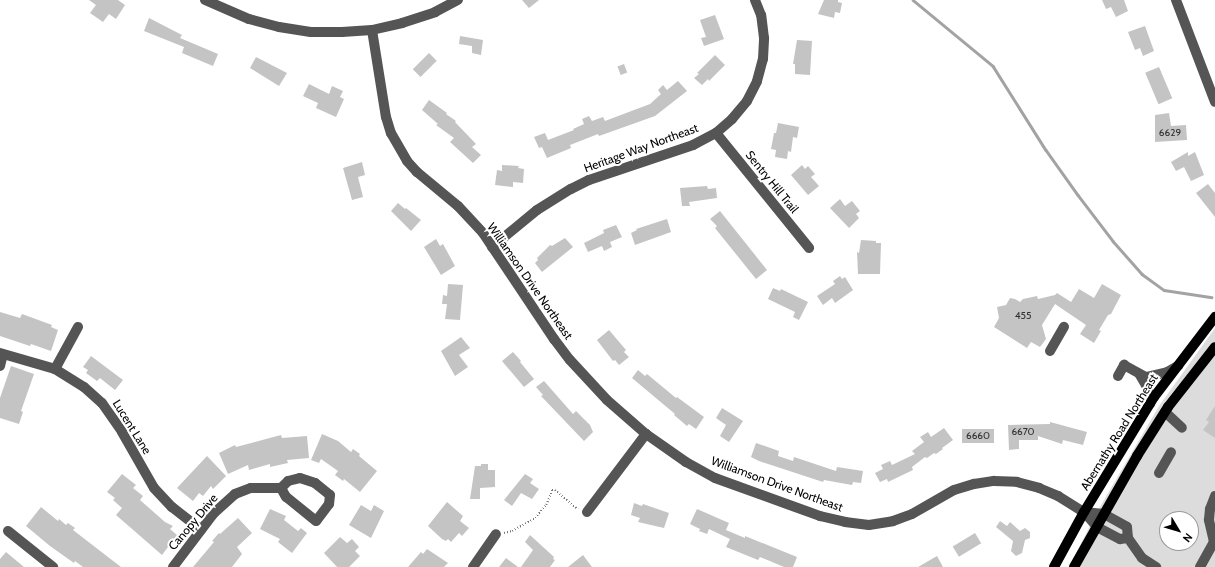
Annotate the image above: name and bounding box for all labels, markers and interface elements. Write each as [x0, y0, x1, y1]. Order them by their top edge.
street label: Heritage Way Northeast [582, 121, 700, 175]
house number: 6629 [1159, 127, 1181, 139]
street label: Sentry Hill Trail [743, 148, 801, 216]
street label: Williamson Drive Northeast [484, 220, 576, 342]
house number: 455 [1015, 310, 1031, 322]
street label: Abernathy Road Northeast [1077, 371, 1161, 493]
street label: Lucent Lane [110, 397, 154, 457]
house number: 6670 [1011, 426, 1035, 438]
house number: 6660 [966, 430, 990, 442]
street label: Williamson Drive Northeast [709, 453, 845, 515]
street label: Canopy Drive [165, 491, 221, 553]
north arrow [1159, 511, 1199, 551]
text: N [1180, 530, 1196, 545]

